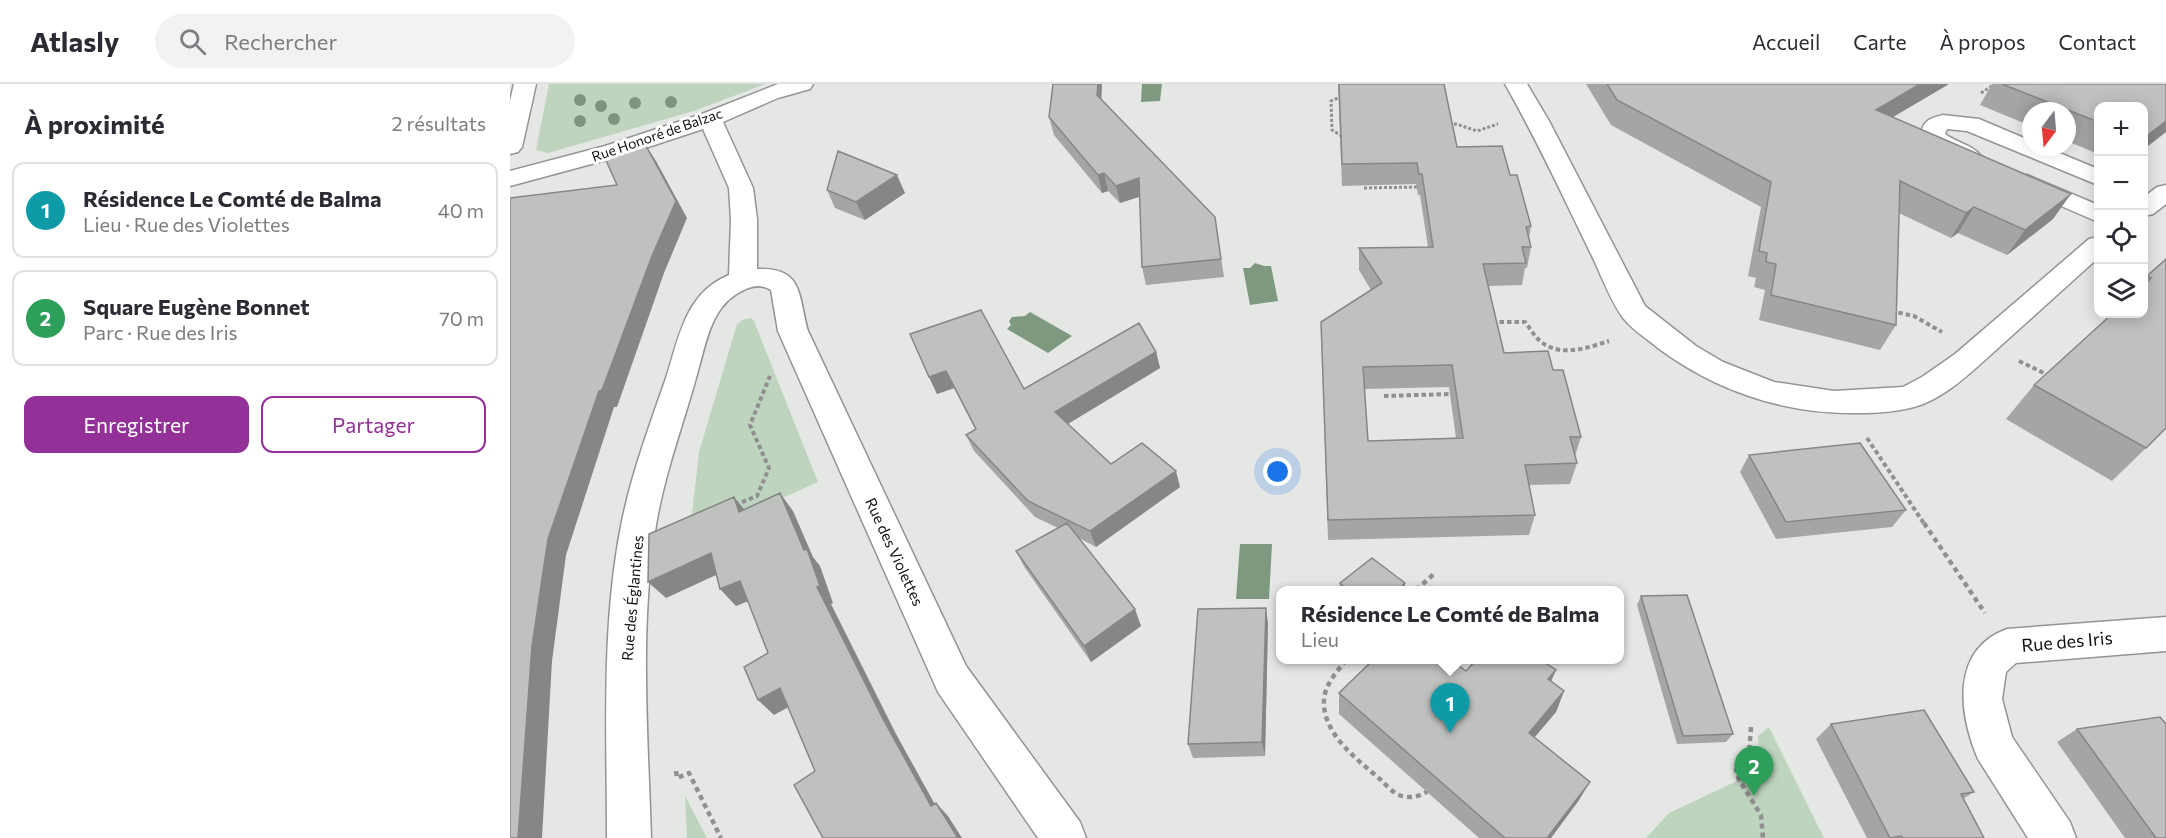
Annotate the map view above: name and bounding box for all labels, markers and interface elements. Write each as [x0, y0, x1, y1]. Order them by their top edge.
search box [155, 14, 575, 68]
text: Atlasly [30, 24, 119, 58]
icon: search [176, 25, 209, 58]
text: Rechercher [224, 28, 337, 55]
text: Accueil [1752, 29, 1820, 54]
text: Carte [1853, 29, 1907, 54]
text: À propos [1940, 29, 2025, 54]
text: Contact [2058, 29, 2136, 54]
north arrow [2022, 102, 2076, 156]
map controls [2094, 102, 2148, 318]
button: + [2094, 102, 2148, 156]
street label: Rue Honoré de Balzac [589, 104, 724, 165]
text: À proximité [24, 108, 165, 139]
text: 2 résultats [392, 111, 486, 135]
button: − [2094, 156, 2148, 210]
text: Résidence Le Comté de Balma [83, 185, 382, 212]
text: 1 [41, 198, 50, 222]
text: 40 m [438, 198, 484, 222]
button: locate [2094, 210, 2148, 264]
text: Lieu · Rue des Violettes [83, 212, 290, 236]
button: layers [2094, 264, 2148, 318]
text: Square Eugène Bonnet [83, 293, 309, 320]
text: 2 [40, 306, 51, 330]
text: 70 m [439, 306, 484, 330]
text: Parc · Rue des Iris [83, 320, 238, 344]
button: Enregistrer [24, 396, 249, 453]
button: Partager [261, 396, 486, 453]
your location [1263, 457, 1292, 486]
street label: Rue des Violettes [862, 495, 928, 609]
street label: Rue des Églantines [617, 534, 646, 661]
popup [1276, 586, 1624, 664]
text: Résidence Le Comté de Balma [1301, 600, 1599, 627]
street label: Rue des Iris [2020, 626, 2113, 656]
text: Lieu [1301, 627, 1339, 651]
pin: 1 [1430, 684, 1470, 733]
pin: 2 [1734, 746, 1774, 796]

